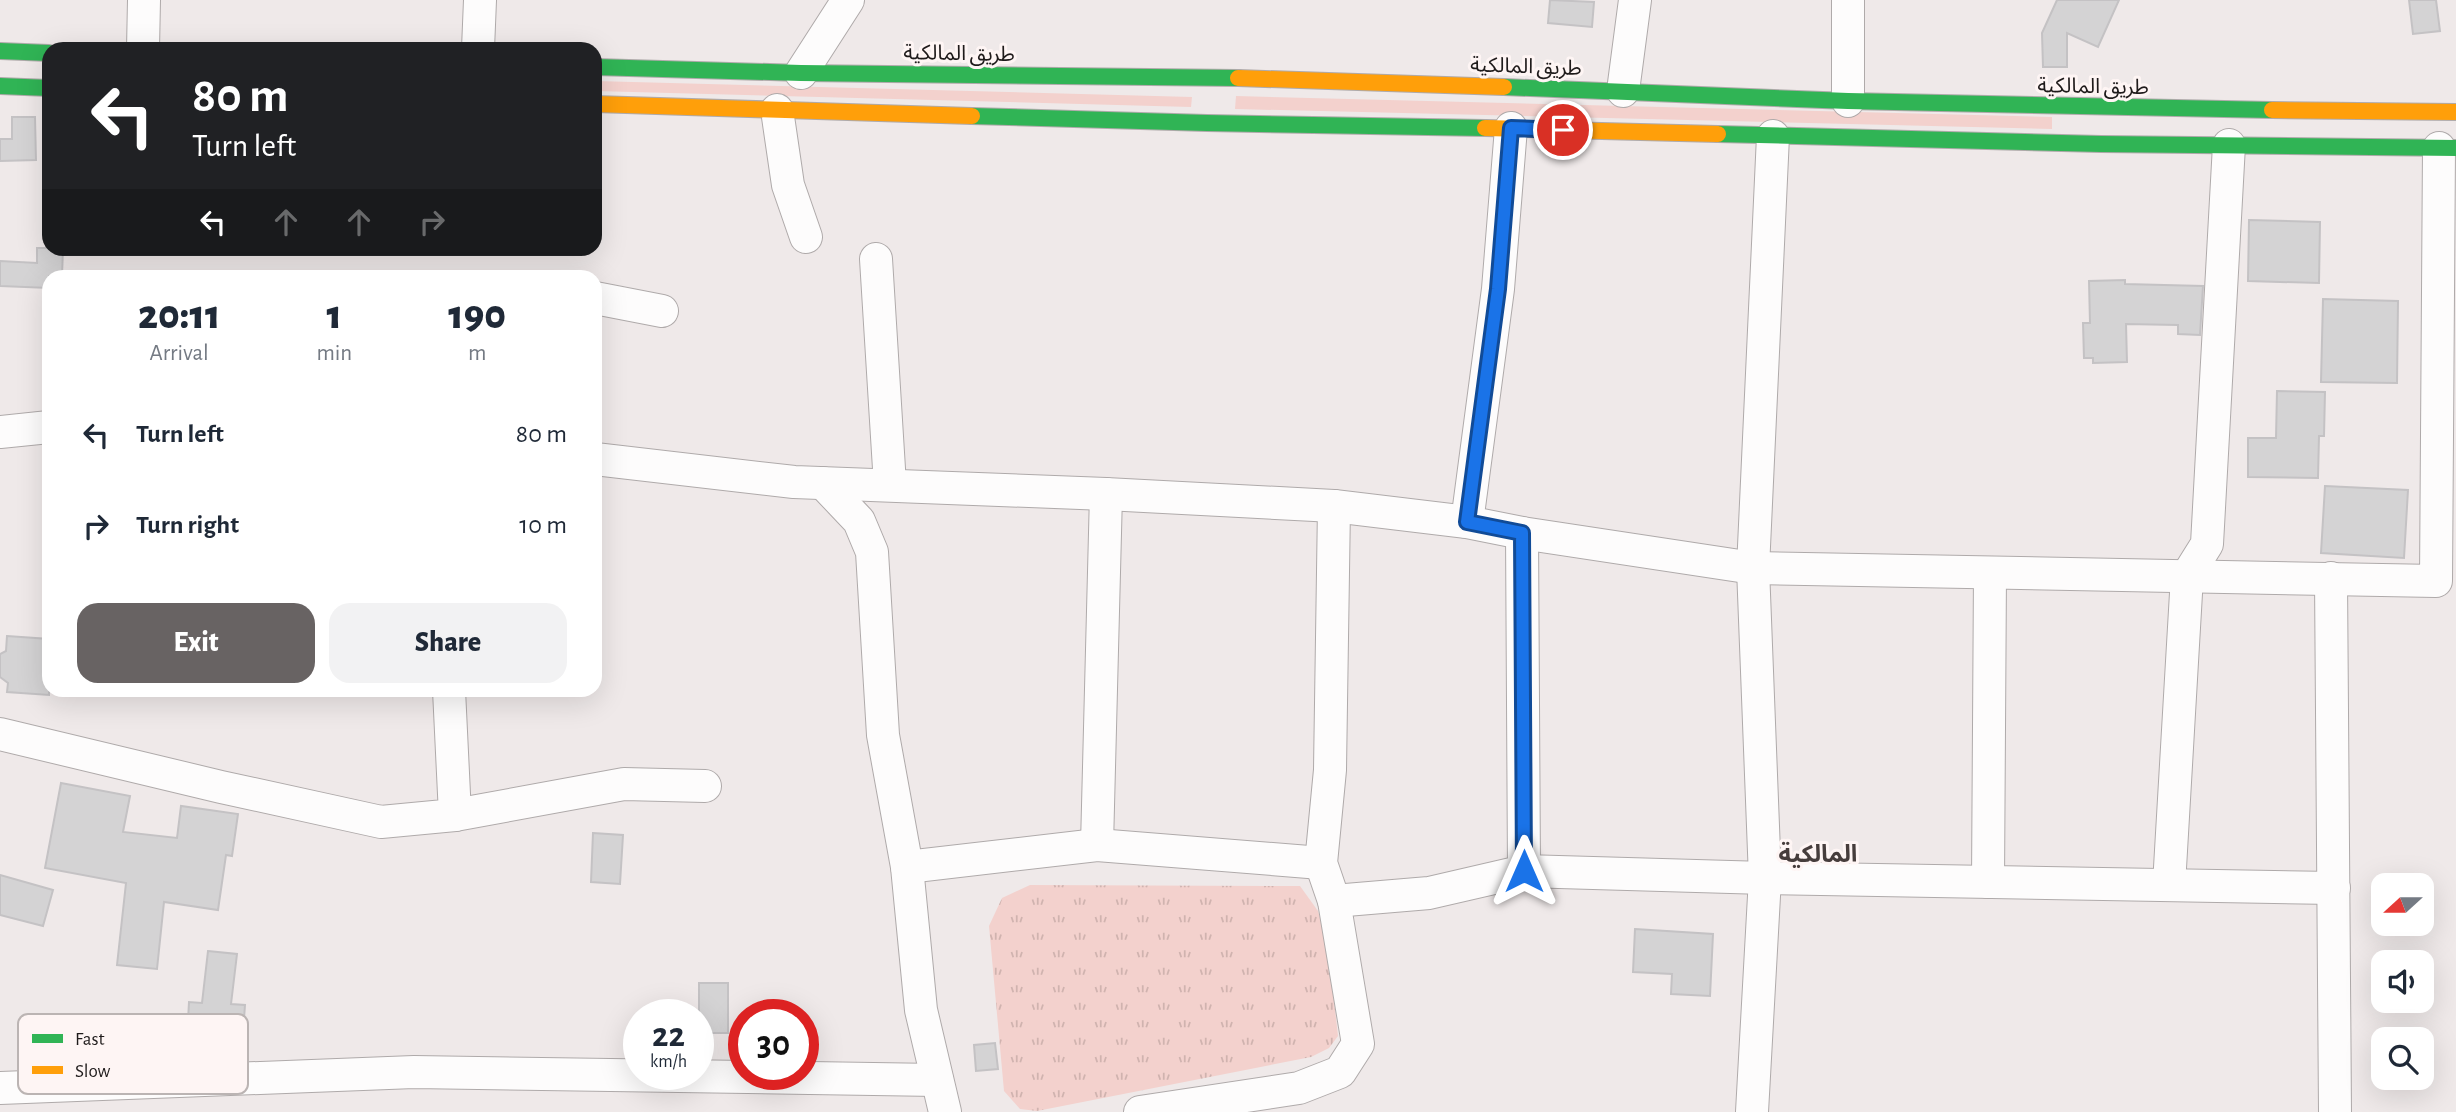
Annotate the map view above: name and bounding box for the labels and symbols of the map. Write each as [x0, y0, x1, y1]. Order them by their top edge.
street label: طريق المالكية [903, 42, 1015, 67]
street label: طريق المالكية [1470, 54, 1582, 81]
street label: طريق المالكية [2037, 75, 2149, 100]
pin [1533, 100, 1593, 160]
position arrow [1487, 834, 1561, 908]
district label: المالكية [1779, 841, 1857, 868]
north arrow [2371, 873, 2434, 936]
speed limit sign: 30 [728, 999, 819, 1090]
legend [18, 1014, 248, 1094]
text: Fast [75, 1030, 105, 1049]
text: Slow [75, 1062, 111, 1081]

